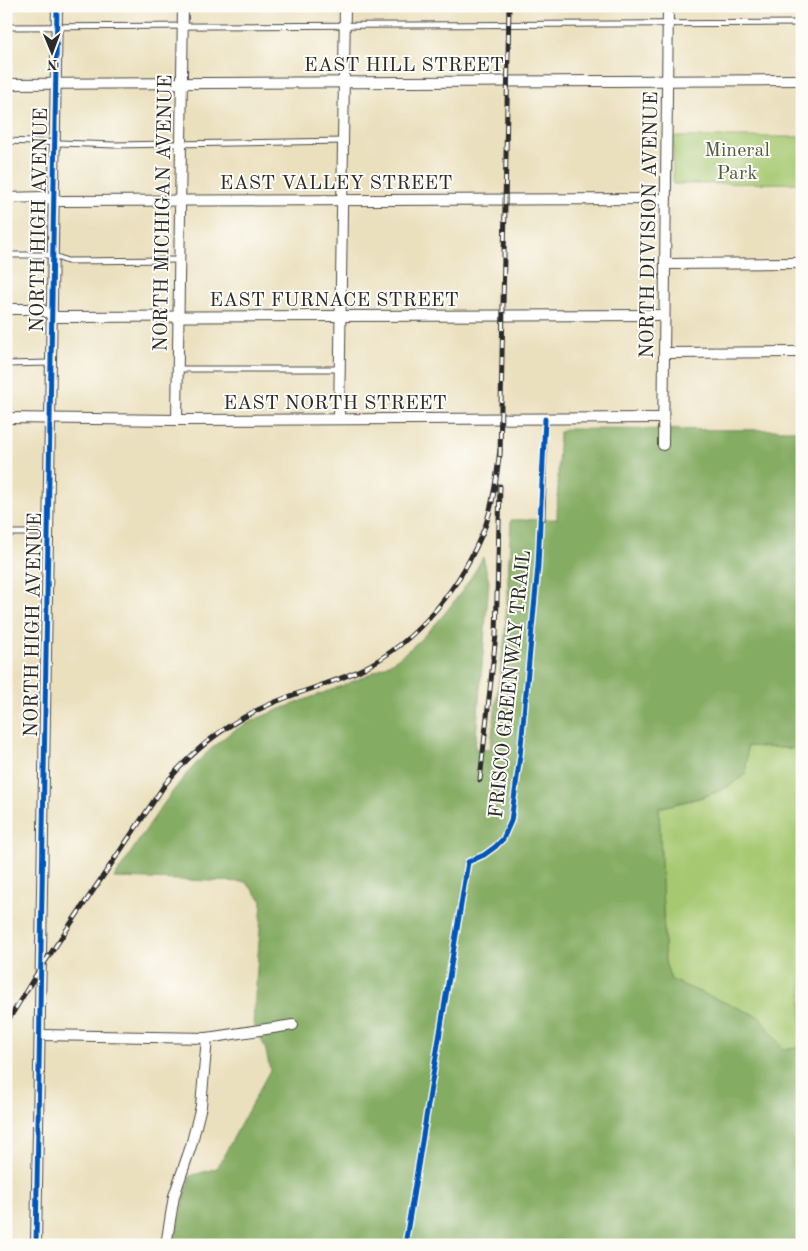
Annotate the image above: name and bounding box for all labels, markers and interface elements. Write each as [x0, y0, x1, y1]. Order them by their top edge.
north arrow [28, 28, 78, 78]
street label: EAST HILL STREET [304, 56, 504, 76]
text: N [46, 57, 58, 71]
street label: NORTH MICHIGAN AVENUE [152, 74, 176, 352]
street label: NORTH DIVISION AVENUE [638, 91, 662, 359]
street label: NORTH HIGH AVENUE [28, 107, 52, 333]
park label: Mineral Park [704, 141, 770, 184]
street label: EAST VALLEY STREET [220, 174, 452, 194]
street label: EAST FURNACE STREET [209, 291, 459, 311]
street label: EAST NORTH STREET [223, 394, 447, 414]
street label: NORTH HIGH AVENUE [22, 512, 46, 738]
street label: FRISCO GREENWAY TRAIL [487, 549, 535, 819]

